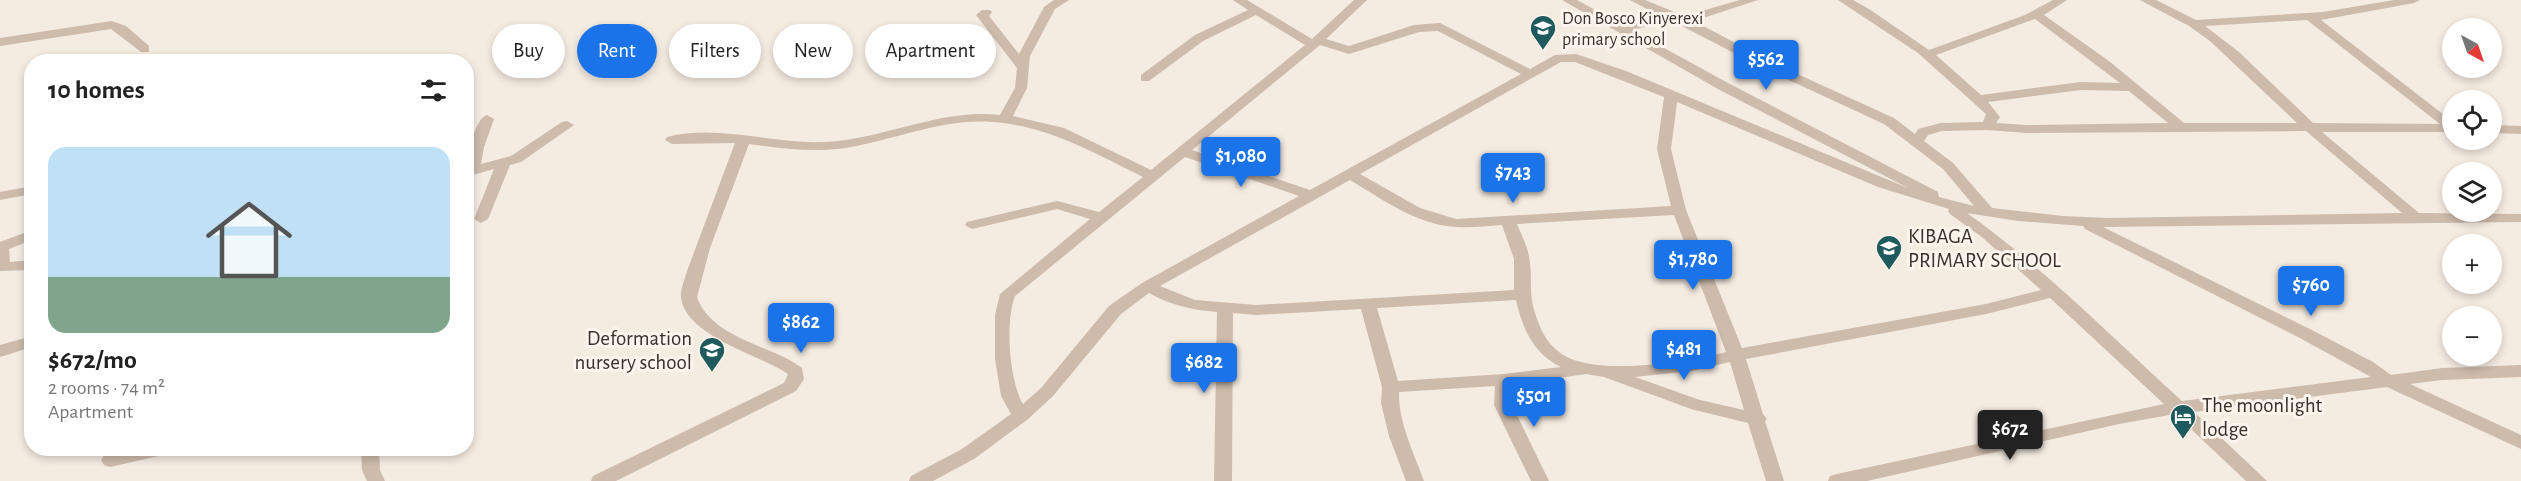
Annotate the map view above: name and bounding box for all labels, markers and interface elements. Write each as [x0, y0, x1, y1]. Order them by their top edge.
place label: Don Bosco Kinyerexi primary school [1562, 10, 1703, 49]
school or university icon: Don Bosco Kinyerexi primary school [1528, 13, 1558, 51]
north arrow [2442, 18, 2502, 78]
map controls [2442, 18, 2502, 366]
chip: Buy [492, 24, 565, 78]
chip: Rent [577, 24, 657, 78]
chip: Filters [669, 24, 761, 78]
chip: New [773, 24, 853, 78]
chip: Apartment [865, 24, 996, 78]
pin: $562 [1730, 40, 1802, 91]
text: $562 [1748, 49, 1784, 69]
icon: filters [417, 74, 450, 107]
text: 10 homes [48, 77, 145, 103]
button: locate [2442, 90, 2502, 150]
pin: $1,080 [1192, 137, 1290, 188]
text: $1,080 [1215, 146, 1267, 166]
pin: $743 [1477, 153, 1549, 204]
text: $743 [1495, 162, 1531, 182]
button: layers [2442, 162, 2502, 222]
icon: home [195, 186, 303, 294]
place label: KIBAGA PRIMARY SCHOOL [1908, 226, 2061, 271]
school or university icon: KIBAGA PRIMARY SCHOOL [1874, 233, 1904, 271]
button: + [2442, 234, 2502, 294]
pin: $1,780 [1644, 240, 1742, 291]
text: $1,780 [1668, 249, 1718, 269]
pin: $760 [2275, 266, 2347, 317]
text: $760 [2292, 275, 2330, 295]
pin: $862 [765, 303, 837, 354]
button: − [2442, 306, 2502, 366]
text: $862 [782, 312, 820, 332]
place label: Deformation nursery school [574, 328, 692, 373]
pin: $481 [1648, 330, 1720, 381]
school or university icon: Deformation nursery school [697, 335, 727, 373]
text: $481 [1666, 339, 1702, 359]
pin: $682 [1168, 343, 1240, 394]
text: $672/mo [48, 347, 137, 373]
text: $682 [1185, 352, 1223, 372]
pin: $501 [1498, 377, 1570, 428]
text: 2 rooms · 74 m² [48, 378, 165, 398]
text: $501 [1516, 386, 1552, 406]
place label: The moonlight lodge [2202, 395, 2323, 440]
text: Apartment [48, 402, 133, 422]
hotel icon: The moonlight lodge [2168, 402, 2198, 440]
pin: $672 [1974, 410, 2046, 461]
text: $672 [1992, 419, 2028, 439]

